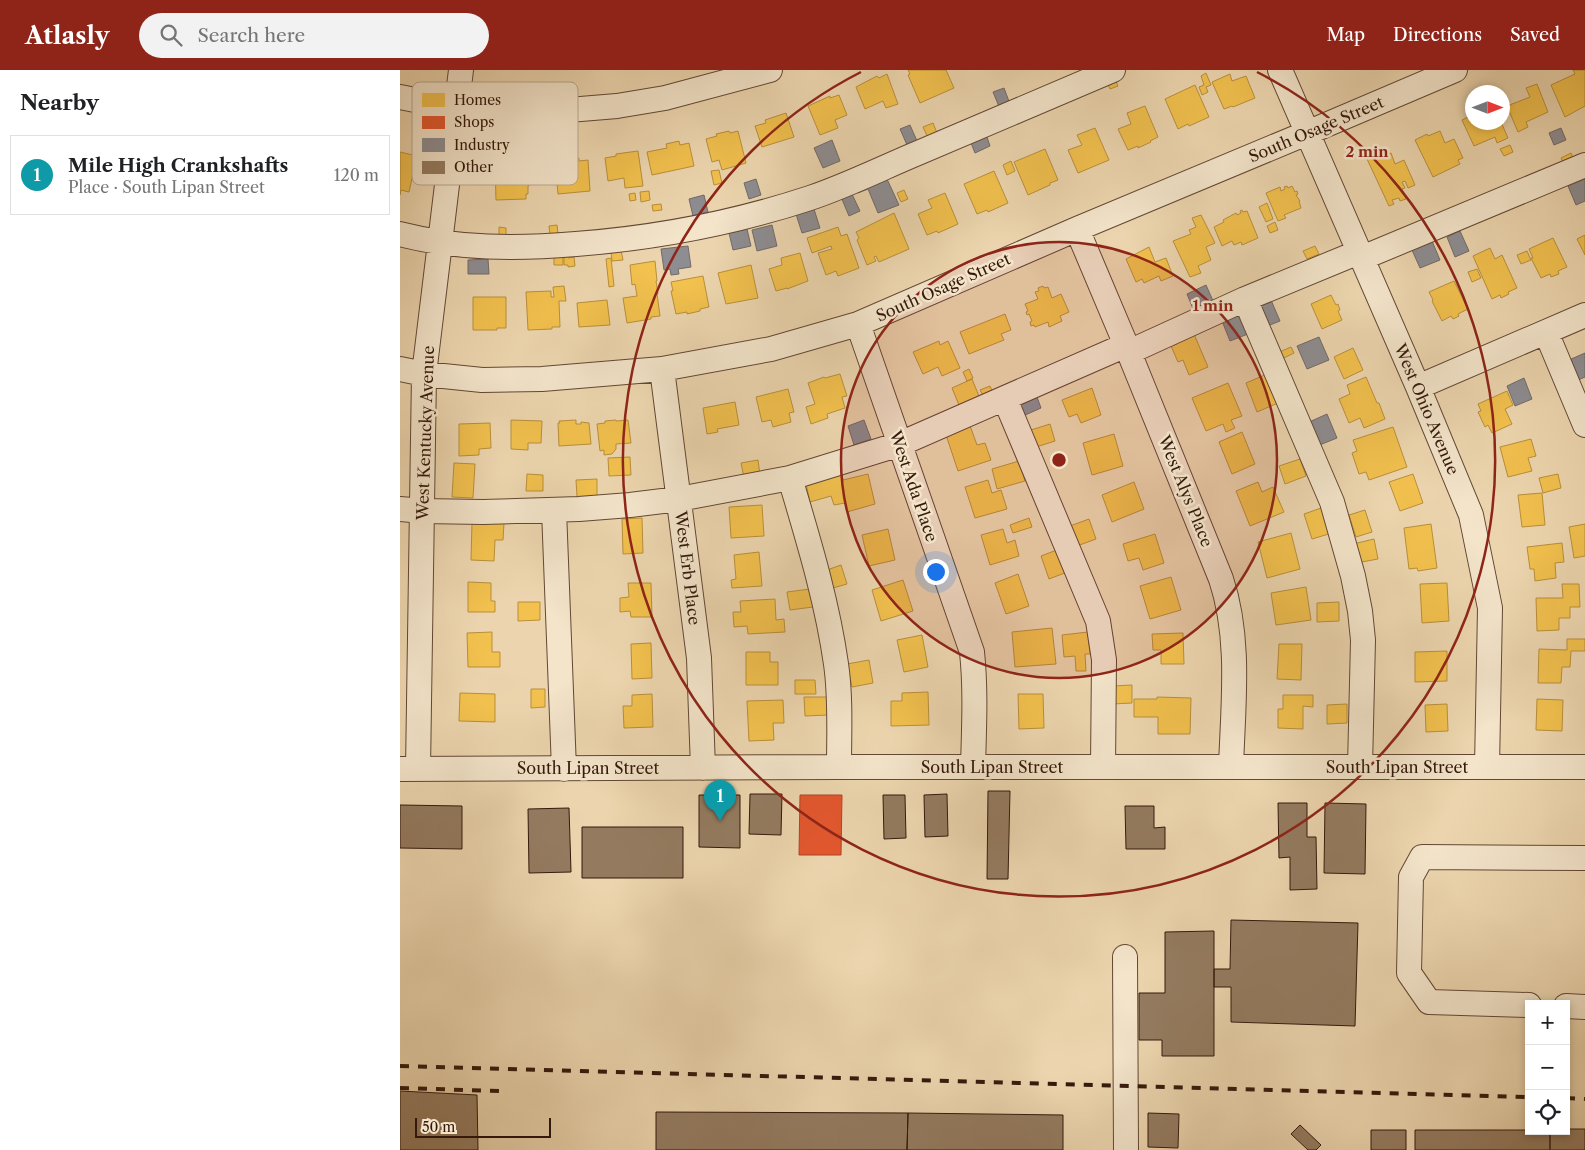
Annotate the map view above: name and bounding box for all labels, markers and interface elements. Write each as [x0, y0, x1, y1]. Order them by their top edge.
search box [139, 13, 489, 58]
text: Atlasly [25, 21, 109, 50]
icon: search [157, 21, 185, 49]
text: Search here [197, 24, 305, 47]
text: Map [1326, 24, 1365, 46]
text: Directions [1393, 24, 1482, 46]
text: Saved [1510, 24, 1560, 46]
legend [412, 82, 578, 185]
north arrow [1465, 85, 1510, 130]
text: Nearby [20, 90, 99, 115]
text: Homes [454, 91, 501, 109]
street label: South Osage Street [1245, 91, 1387, 167]
text: Shops [454, 113, 494, 131]
text: Industry [454, 136, 510, 154]
text: 2 min [1345, 142, 1389, 161]
text: Mile High Crankshafts [68, 154, 288, 177]
text: Other [454, 158, 493, 176]
text: 1 [33, 165, 41, 185]
text: 120 m [334, 165, 379, 185]
text: Place · South Lipan Street [68, 177, 265, 197]
street label: South Osage Street [873, 248, 1014, 326]
text: 1 min [1192, 296, 1234, 315]
street label: West Ohio Avenue [1390, 340, 1464, 477]
street label: West Kentucky Avenue [412, 345, 438, 522]
street label: West Ada Place [885, 427, 942, 544]
street label: West Alys Place [1154, 431, 1218, 550]
centre of rings [1050, 451, 1068, 469]
street label: West Erb Place [671, 509, 705, 626]
your location [923, 559, 949, 585]
street label: South Lipan Street [921, 757, 1064, 777]
street label: South Lipan Street [1326, 757, 1469, 777]
street label: South Lipan Street [517, 758, 660, 778]
pin: 1 [704, 780, 736, 821]
map controls [1525, 1000, 1570, 1135]
button: + [1525, 1000, 1570, 1045]
button: − [1525, 1045, 1570, 1090]
button: locate [1525, 1090, 1570, 1135]
scale bar [415, 1115, 551, 1138]
text: 50 m [422, 1118, 455, 1136]

